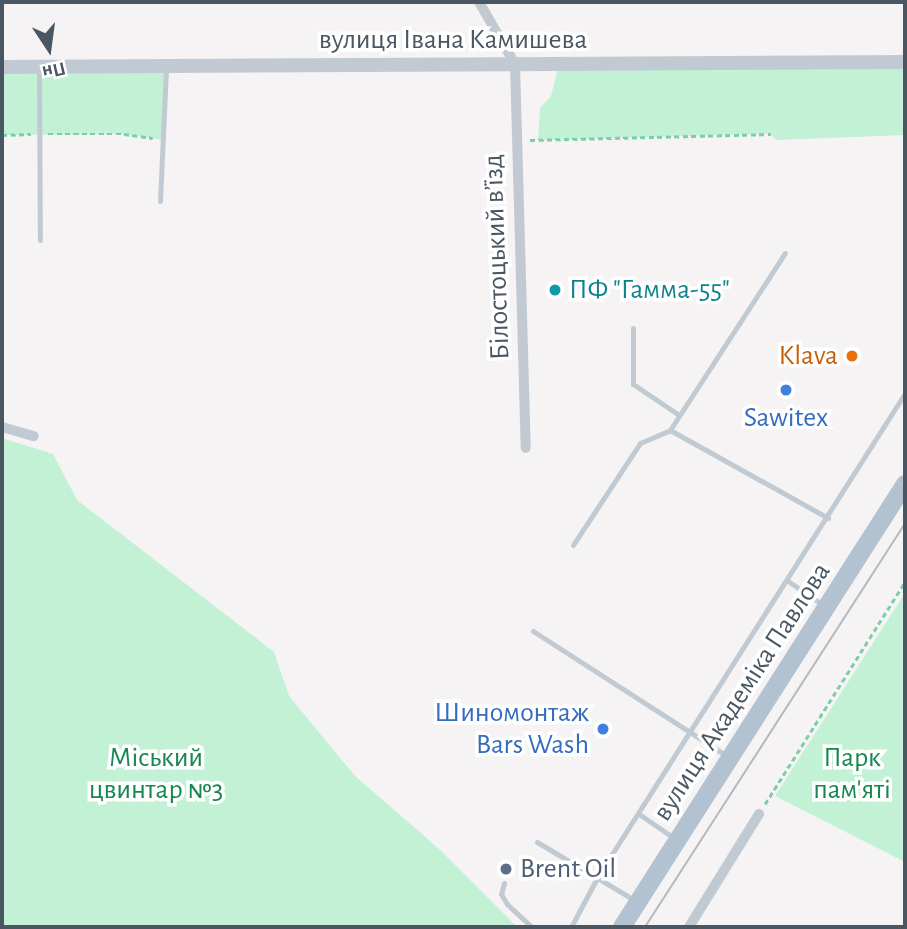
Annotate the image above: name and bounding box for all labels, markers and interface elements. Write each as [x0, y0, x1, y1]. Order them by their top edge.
north arrow [14, 14, 84, 84]
street label: вулиця Івана Камишева [319, 23, 587, 57]
text: Пн [40, 58, 67, 82]
street label: Білостоцький в’їзд [477, 153, 517, 361]
place label: ПФ "Гамма-55" [569, 273, 730, 307]
marker: ПФ "Гамма-55" [547, 282, 563, 298]
place label: Klava [779, 339, 838, 373]
marker: Klava [844, 348, 860, 364]
marker: Sawitex [778, 382, 794, 398]
place label: Sawitex [744, 401, 828, 435]
street label: вулиця Академіка Павлова [646, 557, 838, 827]
place label: Шиномонтаж Bars Wash [434, 696, 589, 762]
marker: Шиномонтаж Bars Wash [595, 721, 611, 737]
park label: Міський цвинтар №3 [89, 741, 223, 807]
park label: Парк пам'яті [813, 741, 891, 807]
place label: Brent Oil [520, 852, 616, 886]
marker: Brent Oil [498, 861, 514, 877]

